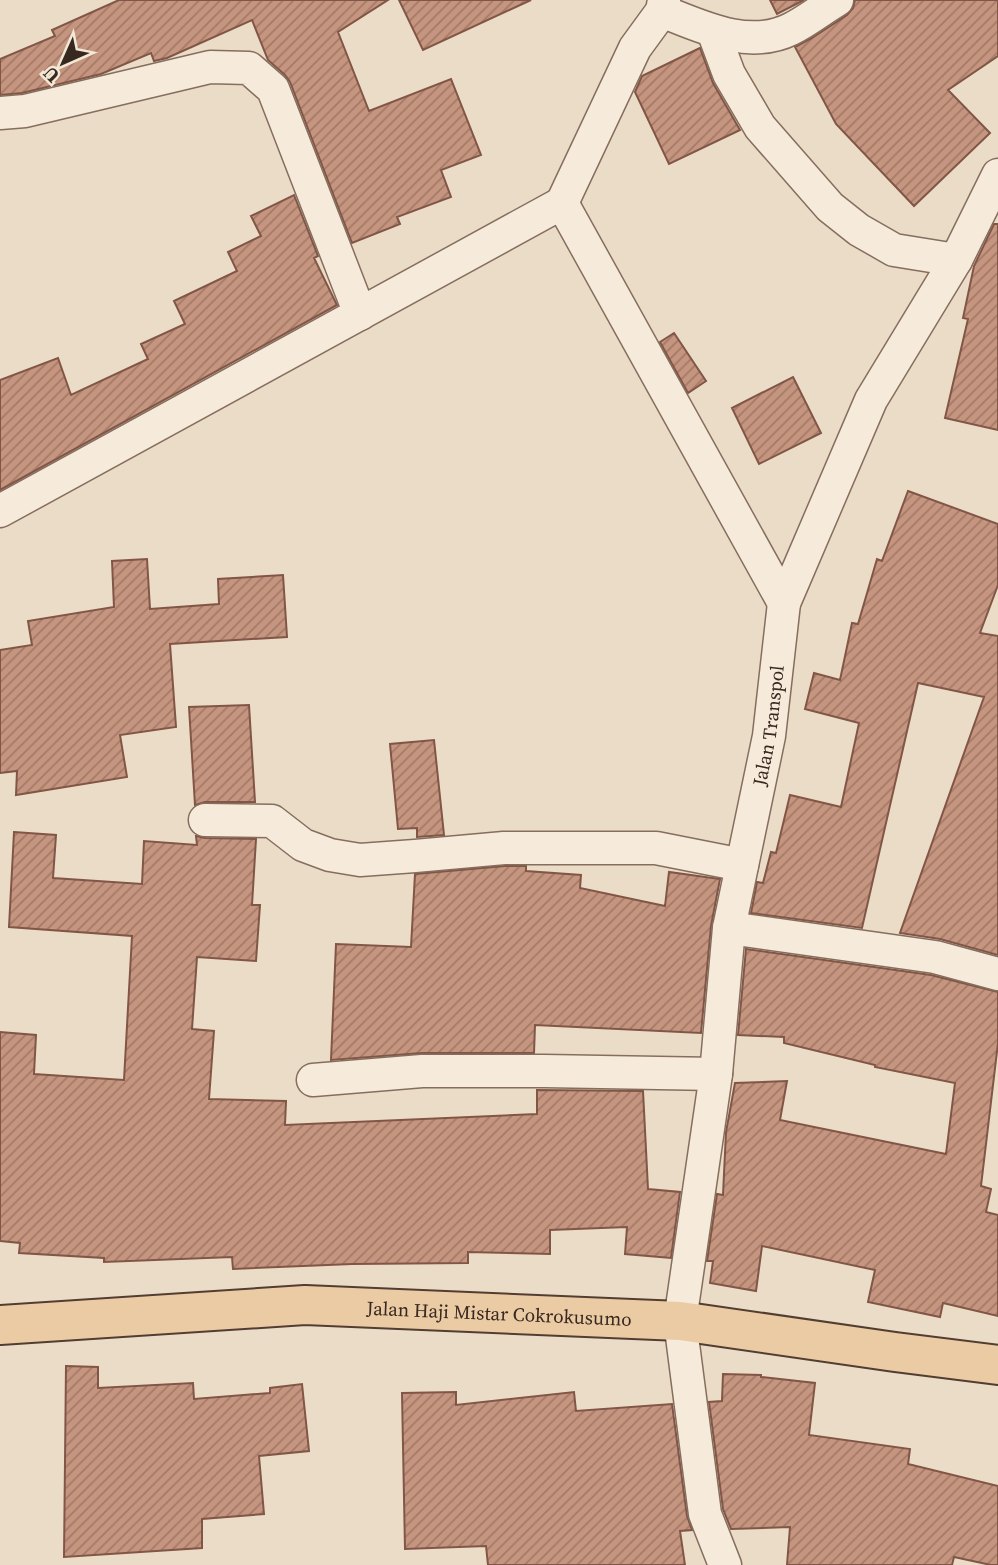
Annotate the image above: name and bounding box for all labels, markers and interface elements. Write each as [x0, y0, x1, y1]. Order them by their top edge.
north arrow [28, 28, 98, 98]
text: U [37, 61, 65, 89]
street label: Jalan Transpol [746, 663, 790, 789]
street label: Jalan Haji Mistar Cokrokusumo [365, 1295, 632, 1332]

